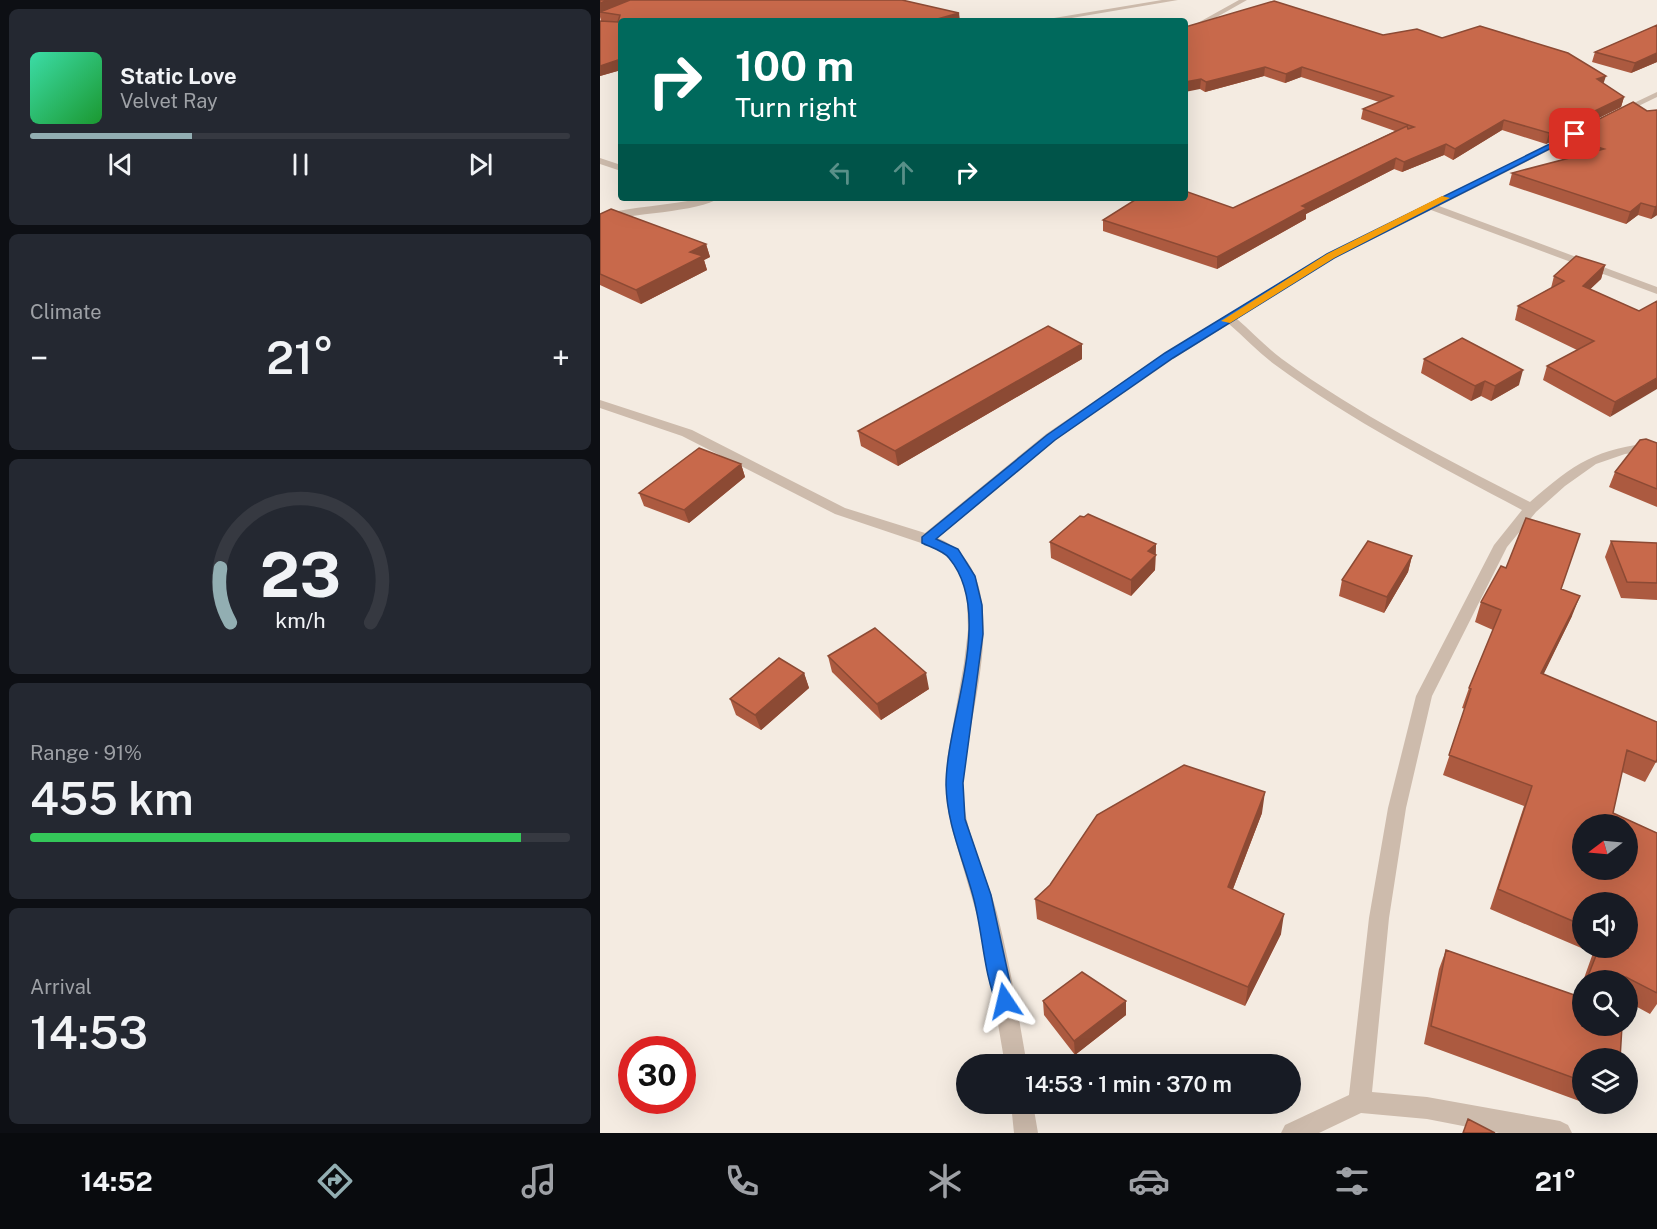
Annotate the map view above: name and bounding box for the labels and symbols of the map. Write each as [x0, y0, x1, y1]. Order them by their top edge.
pin [1549, 108, 1600, 159]
north arrow [1572, 814, 1638, 880]
position arrow [973, 969, 1037, 1033]
speed limit sign: 30 [618, 1036, 696, 1114]

